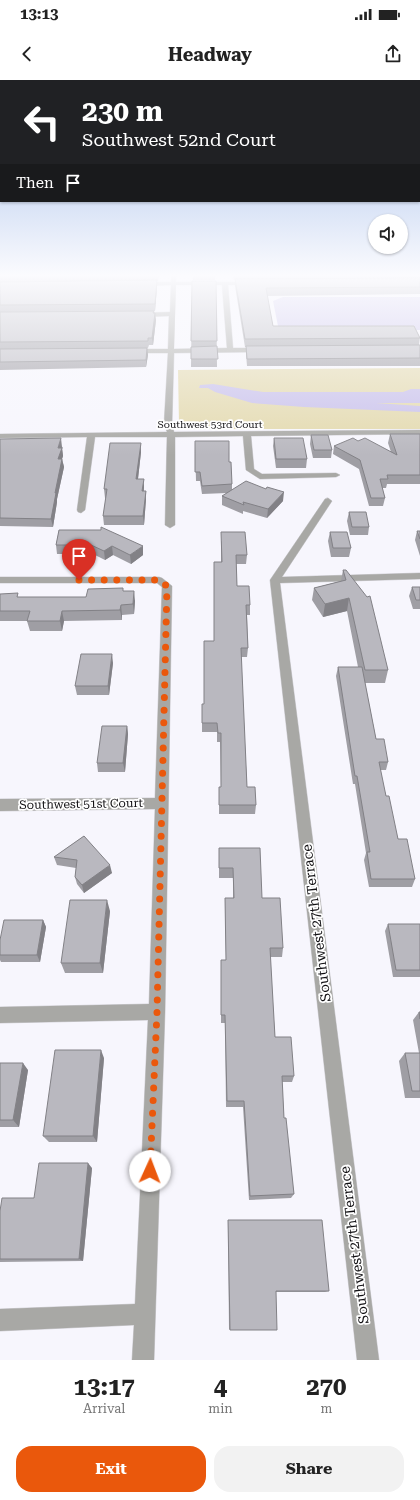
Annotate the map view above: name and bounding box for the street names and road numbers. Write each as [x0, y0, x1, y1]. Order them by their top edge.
street label: Southwest 53rd Court [157, 419, 263, 430]
street label: Southwest 51st Court [19, 796, 144, 812]
street label: Southwest 27th Terrace [298, 843, 334, 1003]
street label: Southwest 27th Terrace [336, 1165, 372, 1325]

